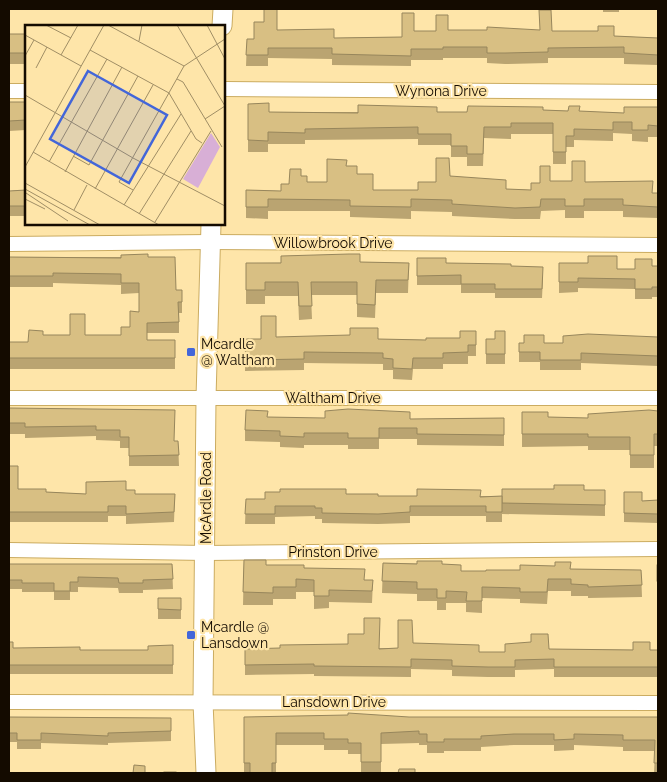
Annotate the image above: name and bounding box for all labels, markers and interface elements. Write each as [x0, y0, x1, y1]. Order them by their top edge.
inset map [25, 25, 225, 225]
street label: Wynona Drive [395, 83, 487, 99]
street label: Willowbrook Drive [273, 235, 393, 251]
place label: Mcardle @ Waltham [201, 336, 275, 368]
marker: Mcardle @ Waltham [185, 346, 197, 358]
street label: Waltham Drive [285, 390, 381, 406]
street label: McArdle Road [198, 452, 214, 544]
street label: Prinston Drive [288, 544, 378, 560]
place label: Mcardle @ Lansdown [201, 619, 269, 651]
marker: Mcardle @ Lansdown [185, 629, 197, 641]
street label: Lansdown Drive [282, 694, 386, 710]

